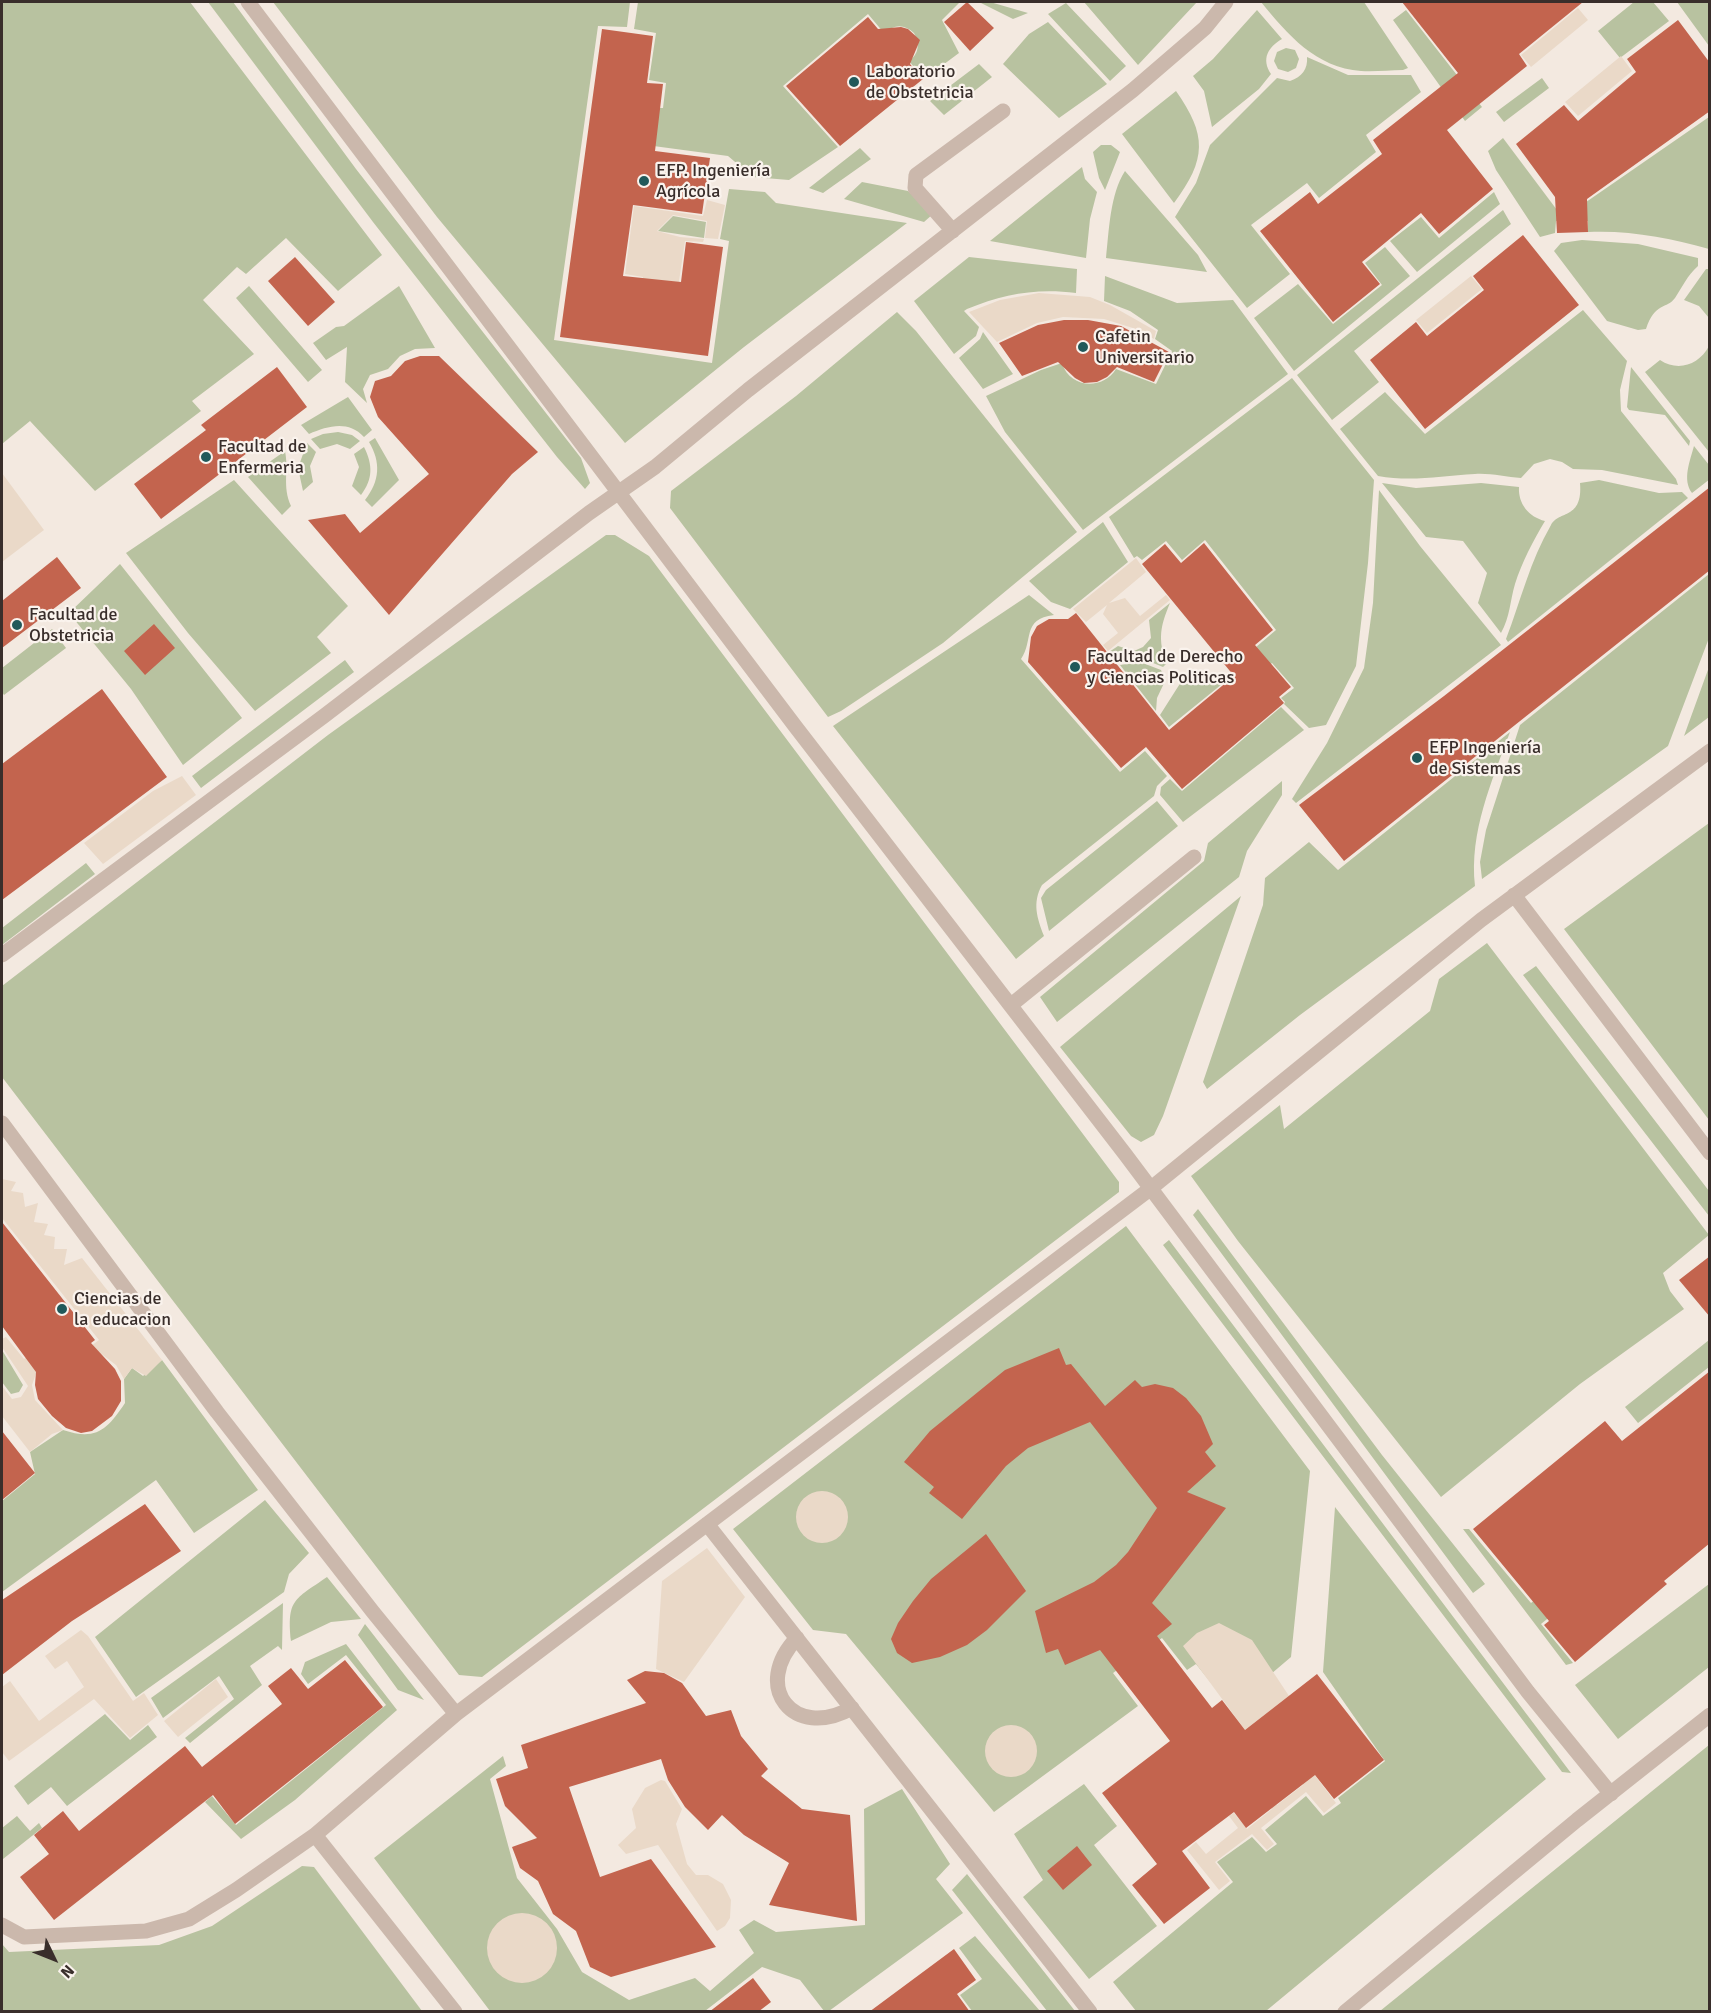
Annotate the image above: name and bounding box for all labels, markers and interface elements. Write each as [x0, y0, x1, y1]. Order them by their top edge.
place label: Laboratorio de Obstetricia [866, 61, 974, 104]
marker: Laboratorio de Obstetricia [847, 75, 861, 89]
place label: EFP. Ingeniería Agrícola [656, 160, 770, 202]
marker: EFP. Ingeniería Agrícola [637, 174, 651, 188]
place label: Cafetin Universitario [1095, 326, 1194, 368]
marker: Cafetin Universitario [1076, 340, 1090, 354]
place label: Facultad de Enfermeria [218, 436, 307, 478]
marker: Facultad de Enfermeria [199, 450, 213, 464]
place label: Facultad de Obstetricia [29, 604, 118, 646]
marker: Facultad de Obstetricia [10, 618, 24, 632]
place label: Facultad de Derecho y Ciencias Politicas [1087, 646, 1243, 688]
marker: Facultad de Derecho y Ciencias Politicas [1068, 660, 1082, 674]
place label: EFP Ingeniería de Sistemas [1429, 737, 1541, 780]
marker: EFP Ingeniería de Sistemas [1410, 751, 1424, 765]
place label: Ciencias de la educacion [74, 1288, 171, 1330]
marker: Ciencias de la educacion [55, 1302, 69, 1316]
north arrow [24, 1929, 84, 1989]
text: N [56, 1960, 78, 1982]

